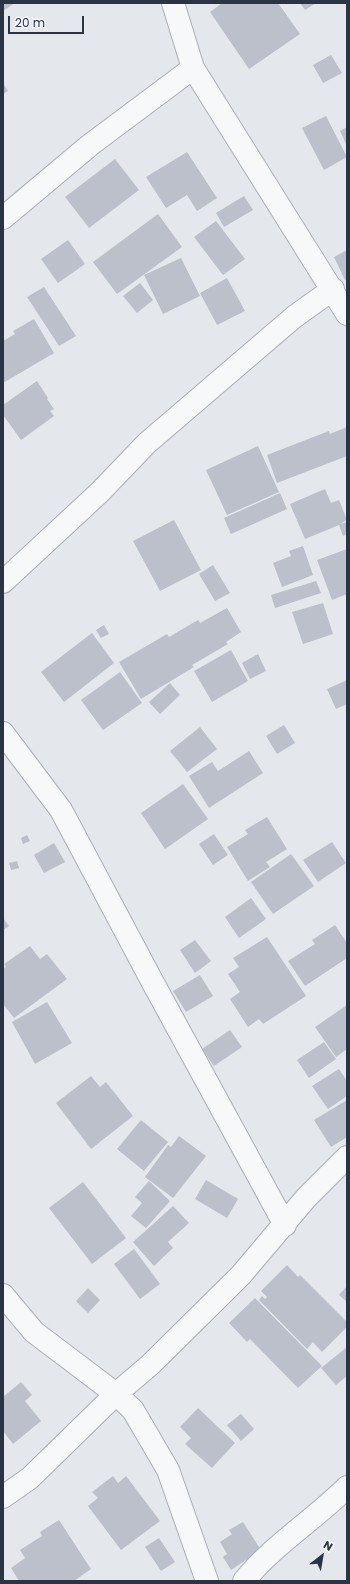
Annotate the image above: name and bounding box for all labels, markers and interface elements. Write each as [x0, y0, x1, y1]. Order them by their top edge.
scale bar [10, 8, 86, 34]
text: 20 m [15, 14, 45, 31]
north arrow [302, 1536, 342, 1576]
text: N [321, 1537, 336, 1555]

